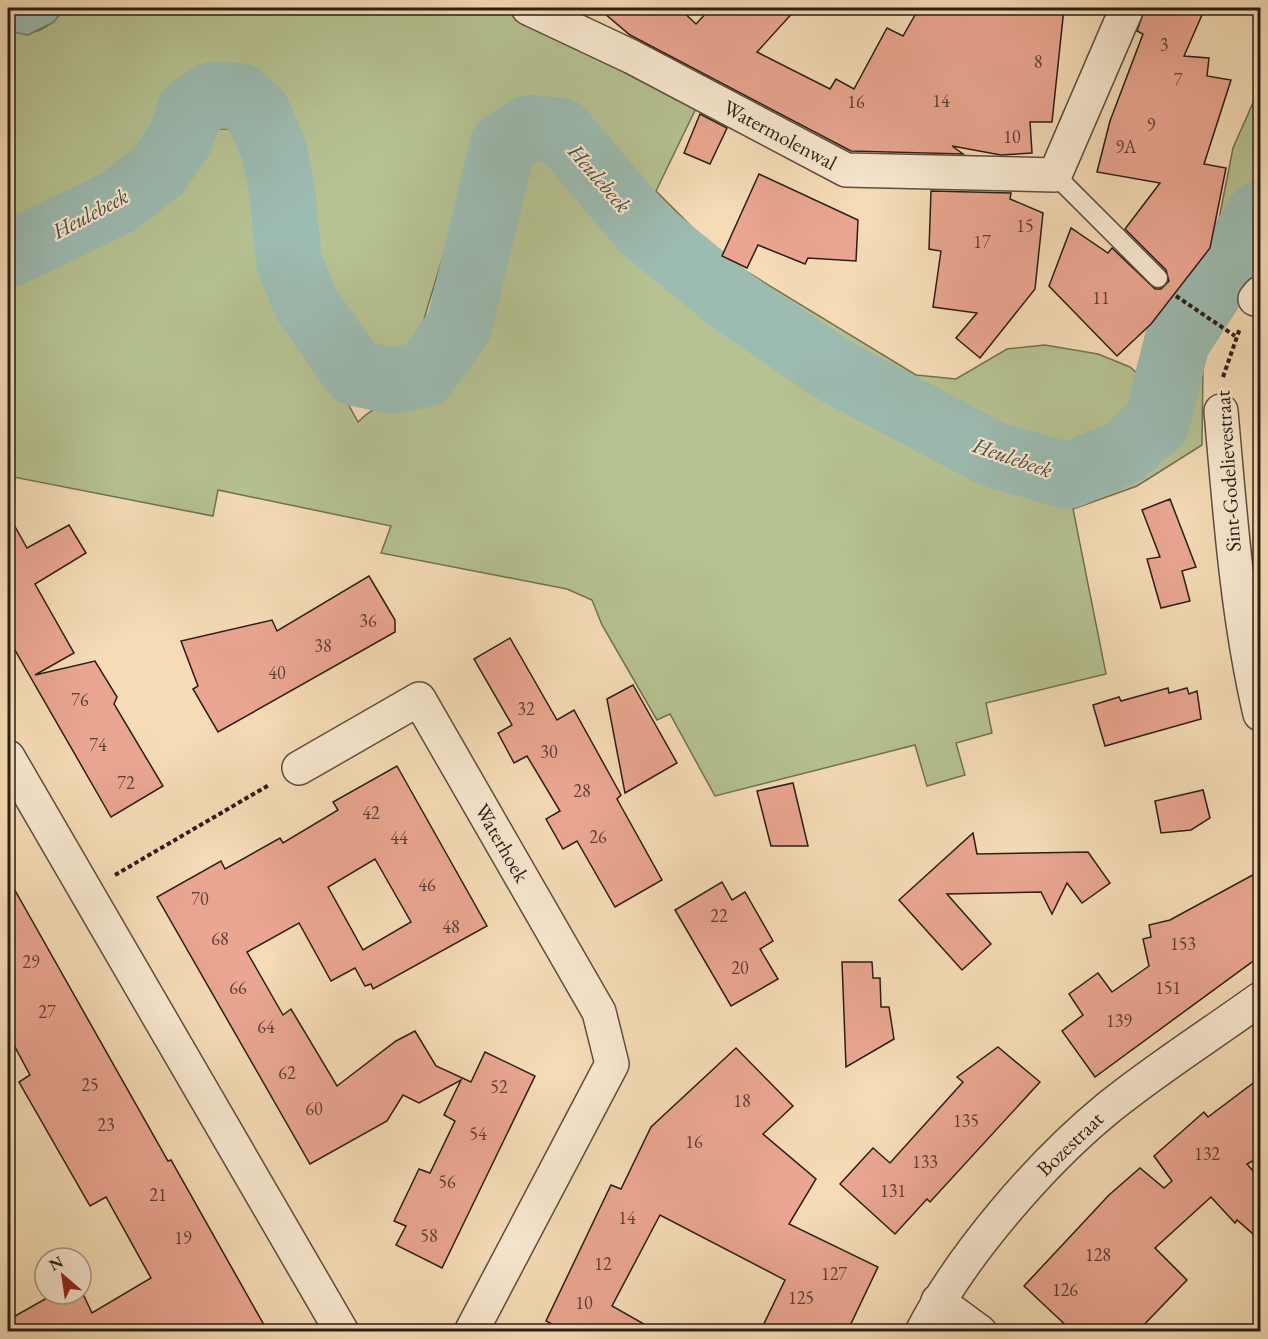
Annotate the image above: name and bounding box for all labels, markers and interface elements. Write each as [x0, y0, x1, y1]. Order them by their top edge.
house number: 3 [1160, 33, 1168, 56]
house number: 8 [1034, 50, 1042, 73]
house number: 7 [1174, 68, 1183, 91]
house number: 14 [932, 89, 950, 112]
house number: 16 [847, 90, 865, 113]
street label: Watermolenwal [719, 93, 842, 176]
house number: 9 [1147, 113, 1156, 136]
house number: 10 [1003, 125, 1021, 148]
house number: 9A [1115, 135, 1137, 158]
water label: Heulebeek [561, 137, 638, 219]
water label: Heulebeek [46, 181, 133, 246]
house number: 15 [1016, 214, 1034, 237]
house number: 17 [973, 230, 991, 253]
house number: 11 [1092, 286, 1110, 309]
street label: Sint-Godelievestraat [1208, 389, 1247, 553]
water label: Heulebeek [968, 430, 1056, 485]
house number: 36 [359, 609, 377, 632]
house number: 38 [314, 634, 332, 657]
house number: 40 [268, 661, 286, 684]
house number: 76 [71, 688, 89, 711]
house number: 32 [517, 697, 535, 720]
house number: 74 [89, 733, 107, 756]
house number: 30 [540, 740, 558, 763]
house number: 72 [117, 771, 135, 794]
house number: 28 [573, 779, 591, 802]
street label: Waterhoek [469, 799, 536, 888]
house number: 42 [362, 801, 380, 824]
house number: 26 [589, 825, 607, 848]
house number: 44 [390, 826, 408, 849]
house number: 46 [418, 873, 436, 896]
house number: 70 [191, 887, 209, 910]
house number: 22 [710, 904, 728, 927]
house number: 48 [442, 915, 460, 938]
house number: 68 [211, 927, 229, 950]
house number: 153 [1170, 932, 1196, 955]
house number: 29 [22, 950, 40, 973]
house number: 20 [731, 956, 749, 979]
house number: 66 [229, 976, 247, 999]
house number: 151 [1155, 976, 1181, 999]
house number: 27 [38, 1000, 56, 1023]
house number: 139 [1106, 1009, 1132, 1032]
house number: 64 [257, 1015, 275, 1038]
house number: 62 [278, 1061, 296, 1084]
house number: 25 [81, 1073, 99, 1096]
house number: 52 [490, 1075, 508, 1098]
house number: 18 [733, 1089, 751, 1112]
house number: 60 [305, 1097, 323, 1120]
street label: Bozestraat [1031, 1105, 1109, 1182]
house number: 135 [953, 1109, 979, 1132]
house number: 23 [97, 1113, 115, 1136]
house number: 54 [469, 1122, 487, 1145]
house number: 16 [685, 1130, 703, 1153]
house number: 132 [1194, 1142, 1220, 1165]
house number: 133 [912, 1150, 938, 1173]
house number: 56 [438, 1170, 456, 1193]
house number: 131 [880, 1179, 906, 1202]
house number: 21 [149, 1183, 167, 1206]
house number: 14 [618, 1206, 636, 1229]
house number: 58 [420, 1224, 438, 1247]
house number: 19 [174, 1226, 192, 1249]
house number: 128 [1085, 1243, 1111, 1266]
north arrow [33, 1246, 93, 1306]
text: N [45, 1251, 67, 1276]
house number: 12 [594, 1252, 612, 1275]
house number: 127 [821, 1262, 847, 1285]
house number: 126 [1052, 1278, 1078, 1301]
house number: 125 [788, 1286, 814, 1309]
house number: 10 [575, 1291, 593, 1314]

